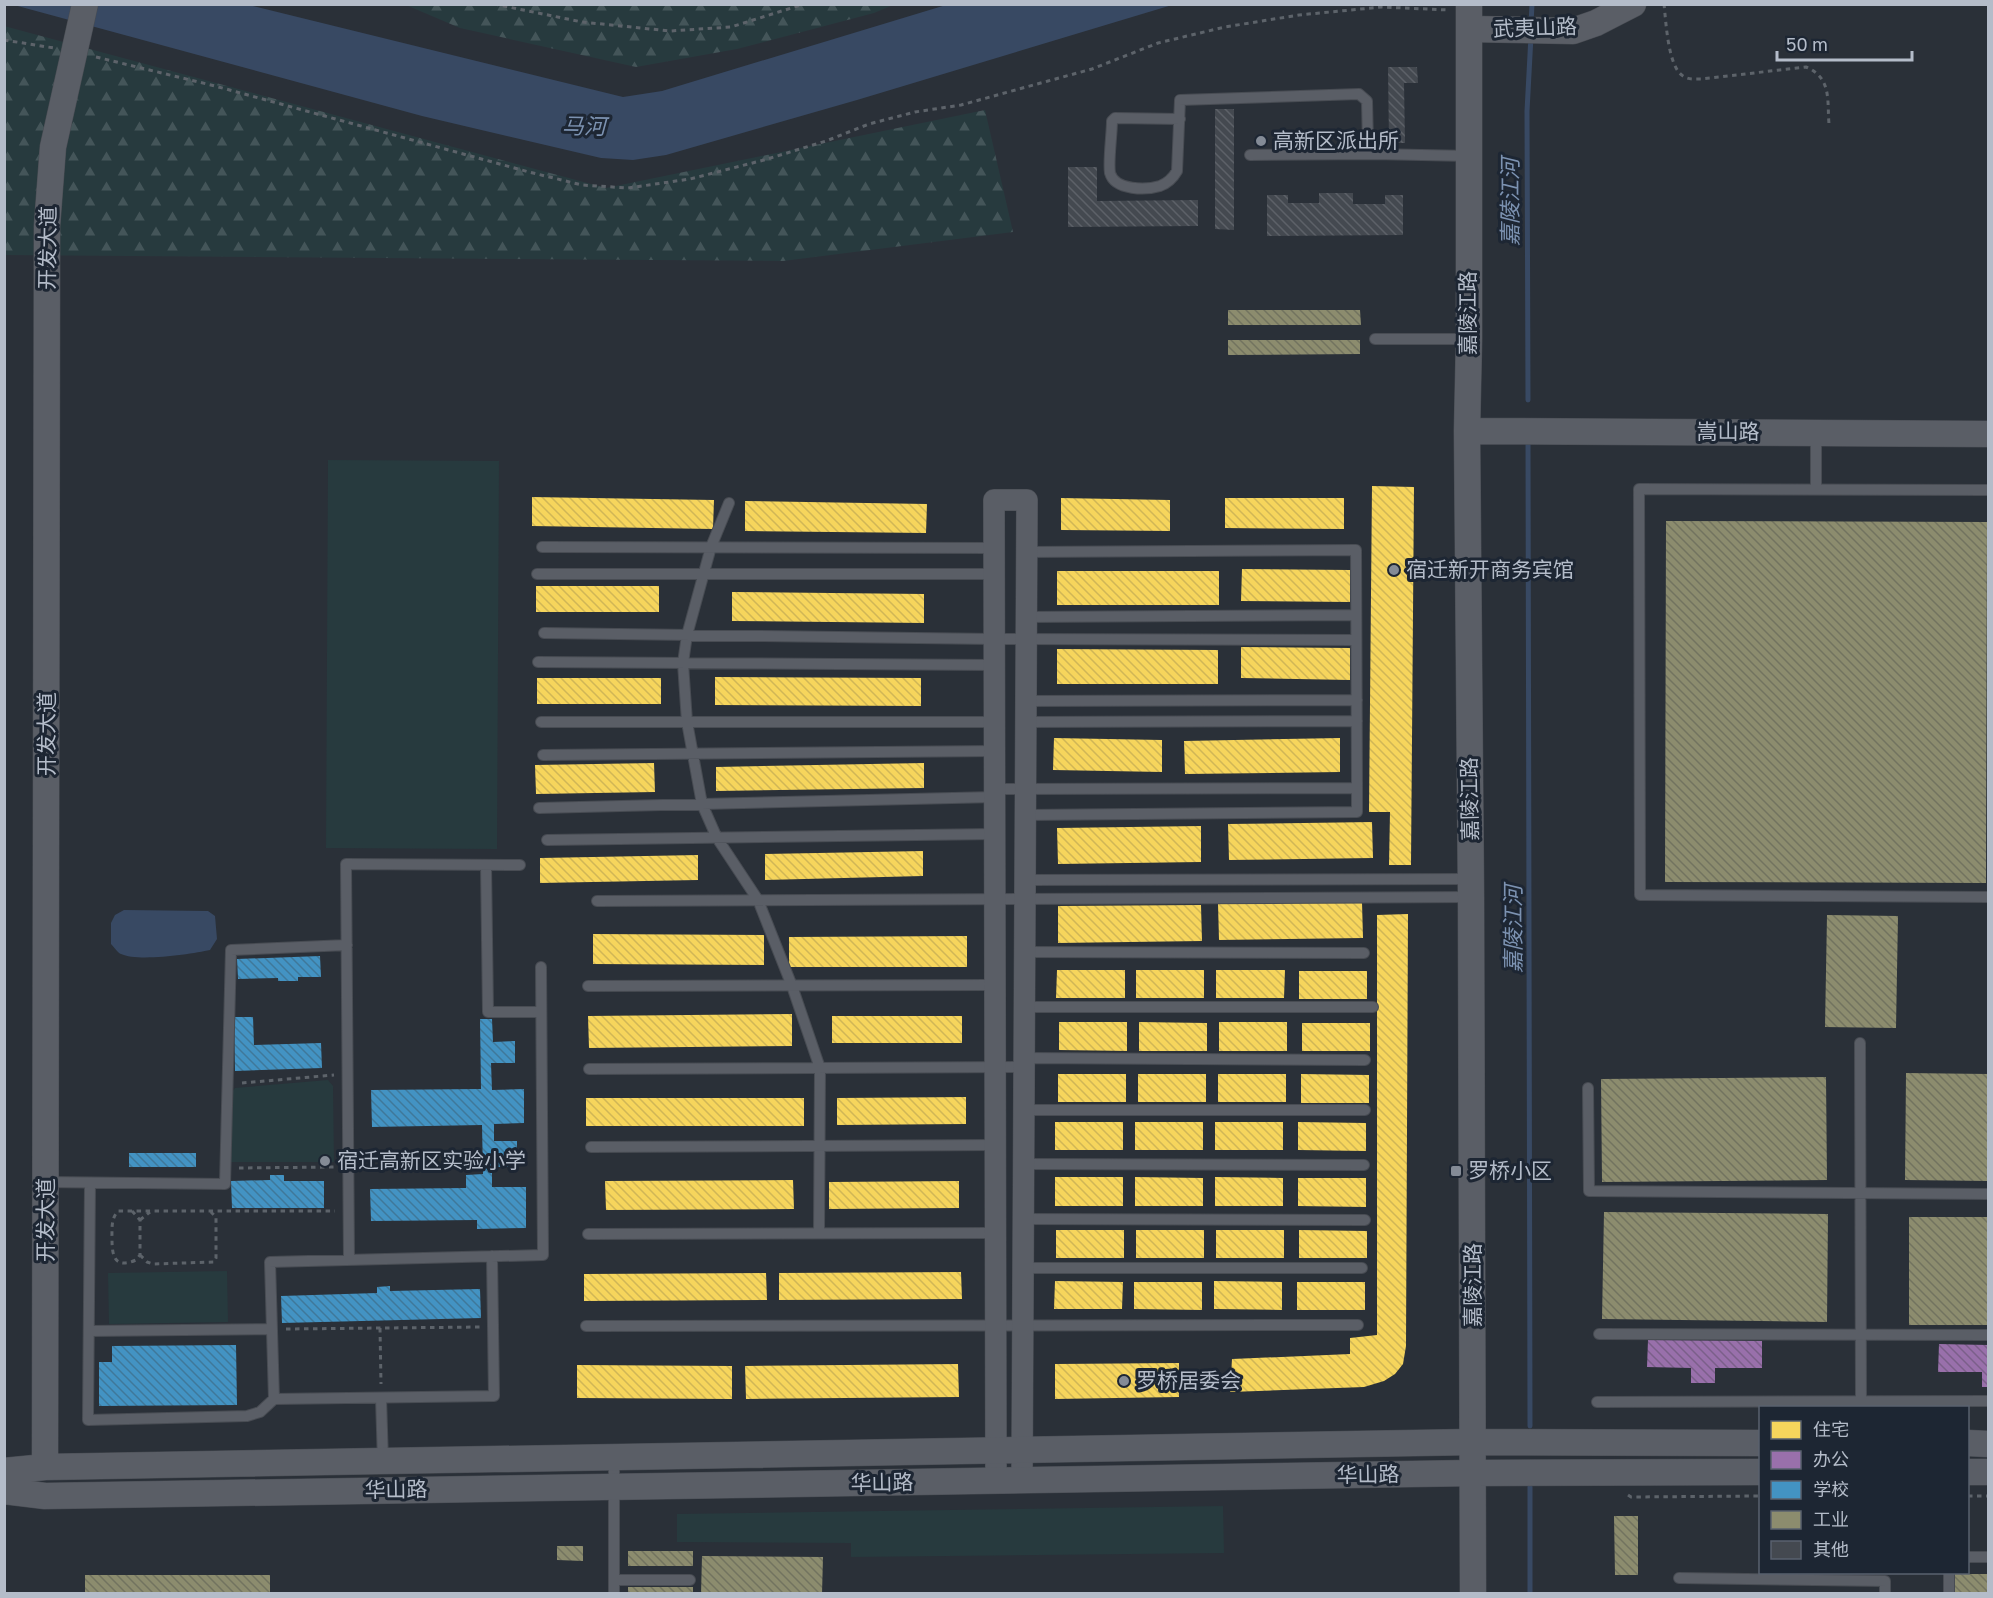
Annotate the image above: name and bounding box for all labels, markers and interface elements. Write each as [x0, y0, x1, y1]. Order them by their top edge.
street label: 武夷山路 [1493, 13, 1577, 41]
scale bar [1777, 24, 1912, 62]
text: 50 m [1786, 33, 1828, 55]
water label: 马河 [562, 112, 610, 139]
place label: 高新区派出所 [1273, 127, 1399, 153]
marker: 高新区派出所 [1254, 134, 1268, 148]
water label: 嘉陵江河 [1496, 154, 1523, 246]
street label: 开发大道 [33, 206, 61, 290]
street label: 嘉陵江路 [1454, 271, 1480, 355]
street label: 嵩山路 [1697, 418, 1760, 444]
place label: 宿迁新开商务宾馆 [1406, 556, 1574, 582]
marker: 宿迁新开商务宾馆 [1387, 563, 1401, 577]
street label: 开发大道 [33, 692, 59, 776]
street label: 嘉陵江路 [1455, 757, 1483, 841]
water label: 嘉陵江河 [1499, 881, 1526, 973]
place label: 宿迁高新区实验小学 [337, 1147, 526, 1173]
marker: 宿迁高新区实验小学 [318, 1154, 332, 1168]
place label: 罗桥小区 [1468, 1157, 1552, 1183]
marker: 罗桥小区 [1449, 1164, 1463, 1178]
street label: 开发大道 [32, 1178, 58, 1262]
street label: 嘉陵江路 [1459, 1243, 1485, 1327]
place label: 罗桥居委会 [1136, 1367, 1241, 1393]
marker: 罗桥居委会 [1117, 1374, 1131, 1388]
legend [1759, 1406, 1969, 1574]
text: 住宅 [1813, 1418, 1849, 1440]
text: 办公 [1813, 1448, 1849, 1470]
street label: 华山路 [1336, 1460, 1400, 1488]
street label: 华山路 [850, 1468, 914, 1496]
street label: 华山路 [364, 1475, 428, 1503]
text: 学校 [1813, 1478, 1849, 1500]
text: 工业 [1813, 1508, 1849, 1530]
text: 其他 [1813, 1538, 1849, 1560]

